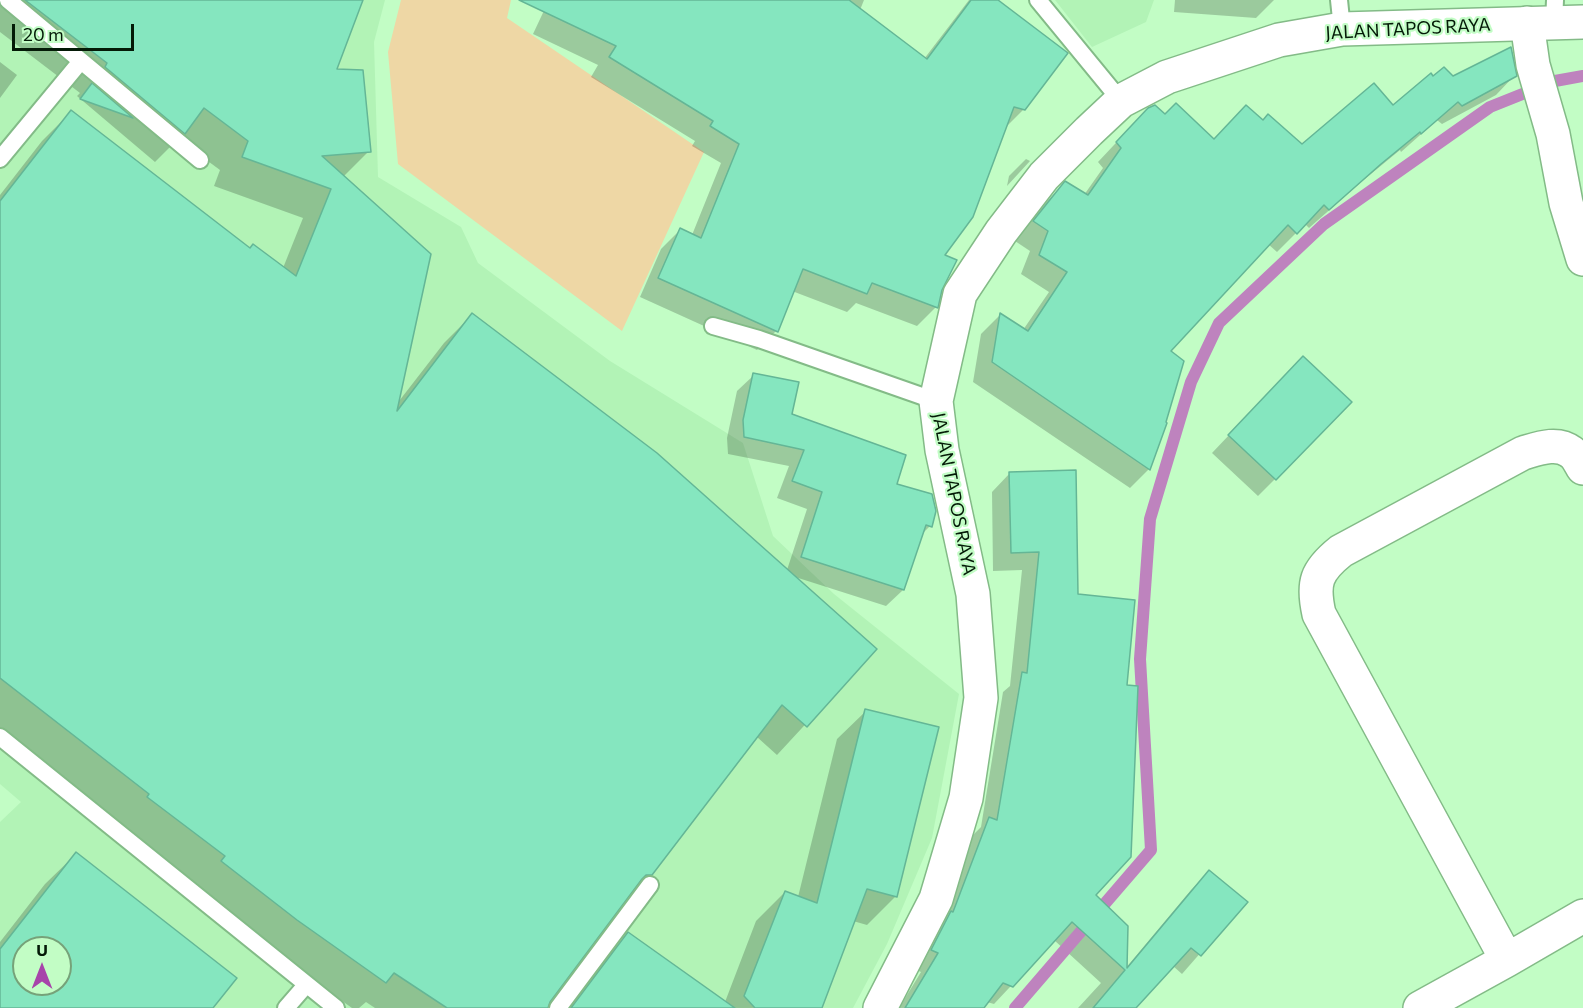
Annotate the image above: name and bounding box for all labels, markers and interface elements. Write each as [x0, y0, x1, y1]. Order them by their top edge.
scale bar [15, 12, 136, 50]
street label: JALAN TAPOS RAYA [1325, 14, 1491, 44]
text: 20 m [23, 23, 64, 45]
street label: JALAN TAPOS RAYA [928, 411, 980, 577]
north arrow [12, 936, 72, 996]
text: U [36, 940, 48, 959]

